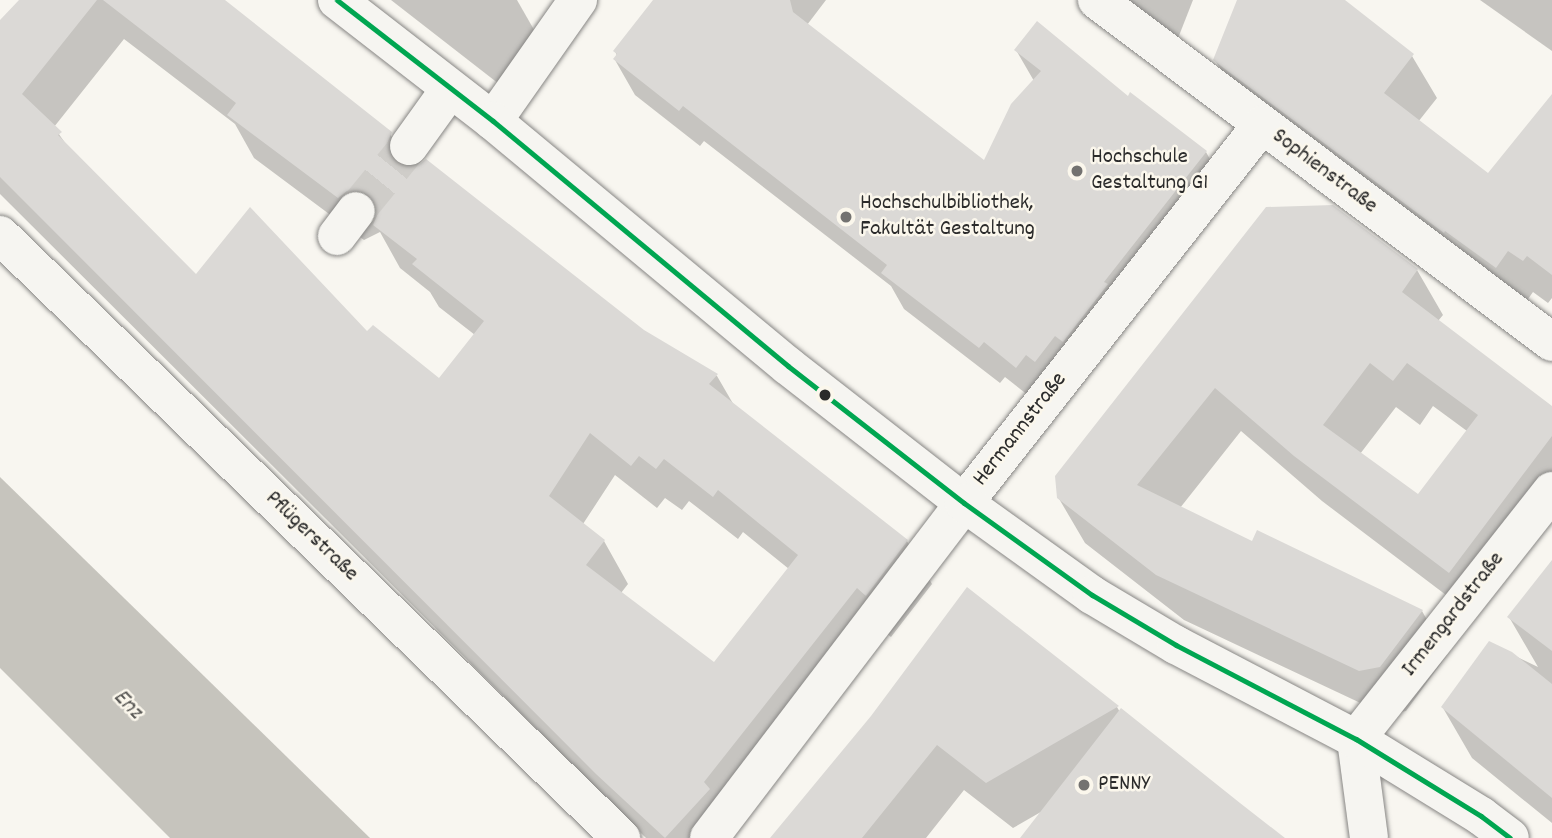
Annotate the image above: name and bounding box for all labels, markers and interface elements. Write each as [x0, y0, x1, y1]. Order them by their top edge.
street label: Sophienstraße [1266, 123, 1382, 221]
place label: Hochschule Gestaltung G1 [1091, 144, 1208, 198]
marker: Hochschule Gestaltung G1 [1069, 163, 1085, 179]
place label: Hochschulbibliothek, Fakultät Gestaltung [860, 190, 1035, 244]
marker: Hochschulbibliothek, Fakultät Gestaltung [838, 209, 854, 225]
street label: Hermannstraße [968, 368, 1074, 492]
unlabelled marker [818, 388, 832, 402]
street label: Pflügerstraße [259, 486, 363, 588]
street label: Irmengardstraße [1397, 547, 1511, 683]
water label: Enz [106, 684, 148, 726]
place label: PENNY [1098, 771, 1150, 799]
marker: PENNY [1076, 777, 1092, 793]

